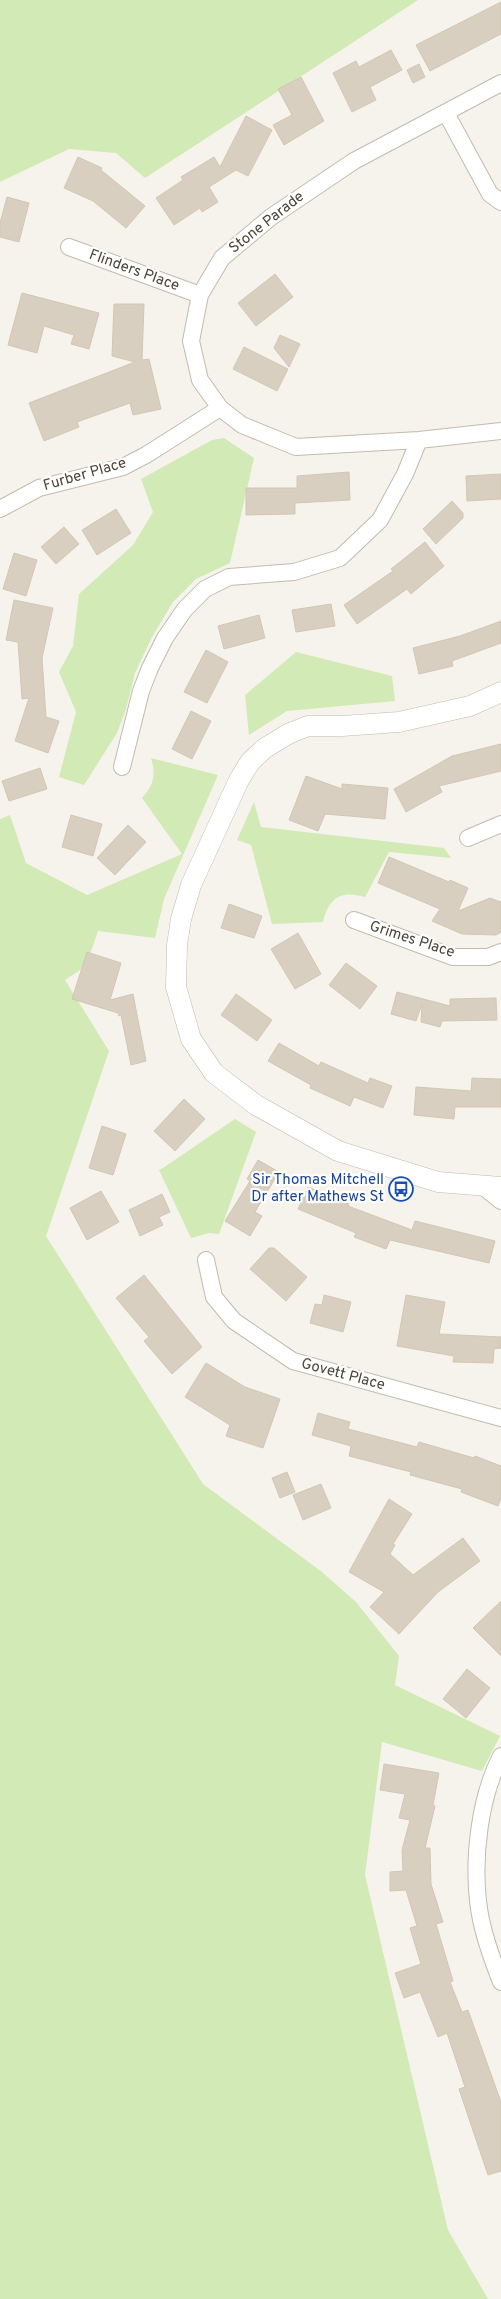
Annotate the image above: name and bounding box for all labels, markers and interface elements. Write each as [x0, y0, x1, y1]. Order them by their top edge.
street label: Stone Parade [226, 188, 308, 258]
street label: Flinders Place [86, 246, 182, 296]
street label: Furber Place [41, 454, 129, 496]
street label: Grimes Place [367, 917, 457, 963]
place label: Sir Thomas Mitchell Dr after Mathews St [251, 1171, 384, 1207]
bus stop icon: Sir Thomas Mitchell Dr after Mathews St [388, 1176, 414, 1202]
street label: Govett Place [299, 1355, 387, 1395]

